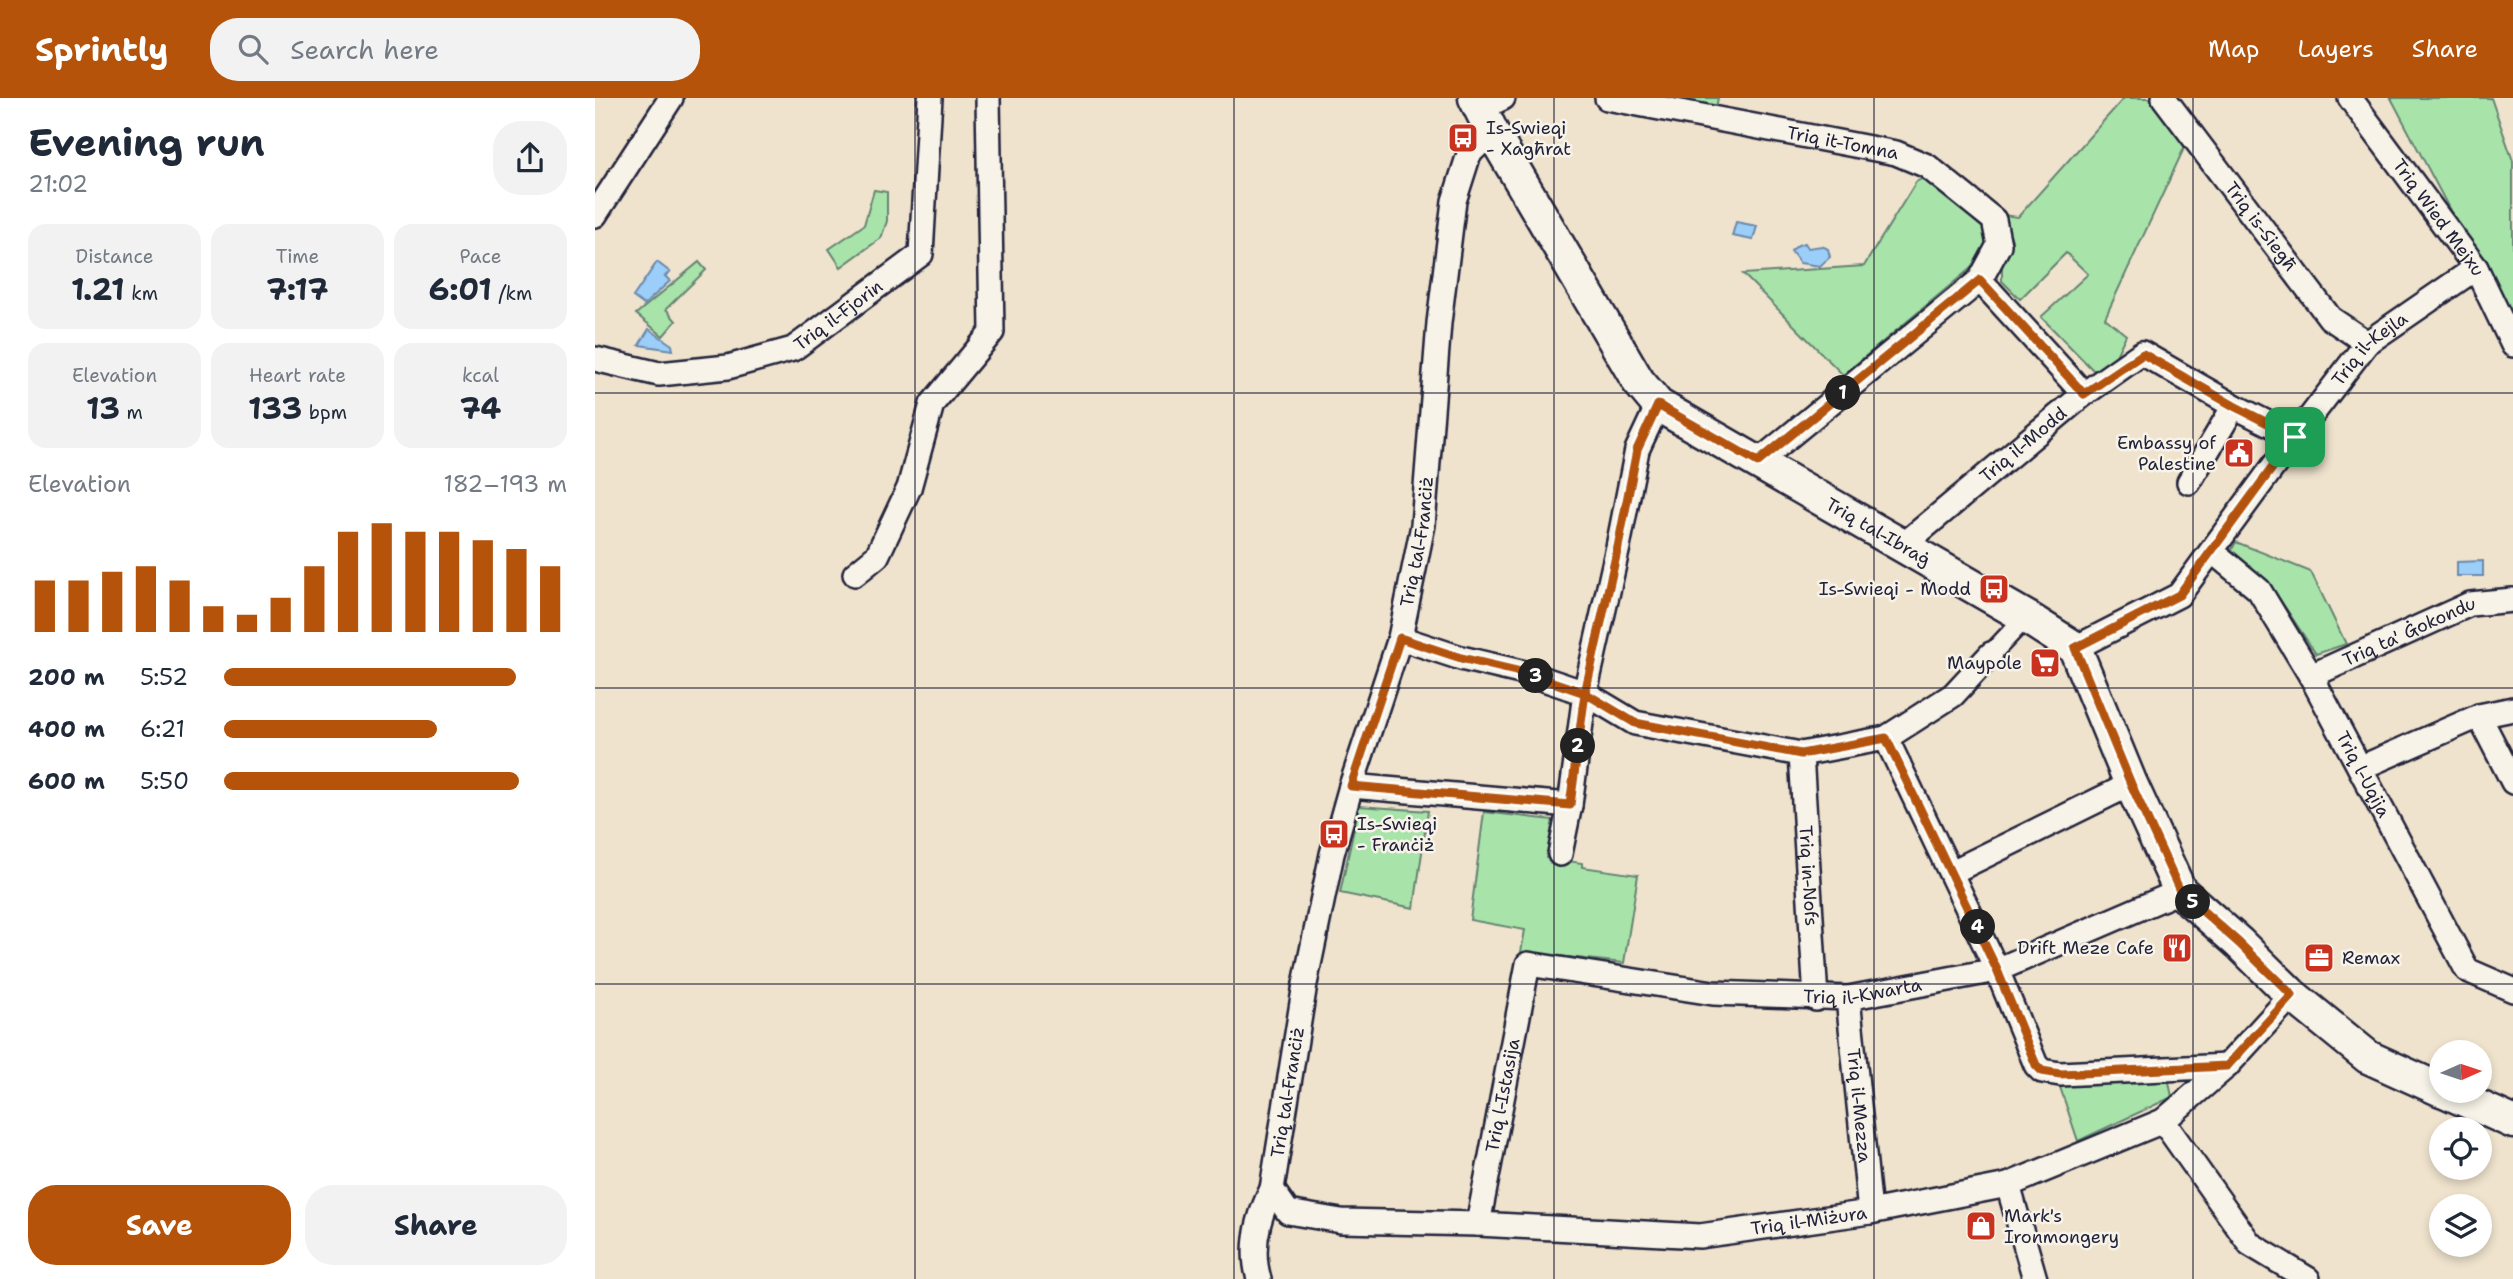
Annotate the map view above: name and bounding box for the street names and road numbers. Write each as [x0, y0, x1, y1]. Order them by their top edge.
street label: Triq it-Tomna [1785, 120, 1901, 165]
street label: Triq Wied Mejxu [2387, 154, 2490, 280]
street label: Triq is-Siegħ [2219, 177, 2303, 276]
street label: Triq il-Fjorin [789, 274, 888, 356]
street label: Triq il-Kejla [2326, 306, 2412, 391]
street label: Triq il-Modd [1975, 401, 2072, 488]
street label: Triq tal-Franċiż [1395, 475, 1439, 609]
street label: Triq tal-Ibraġ [1821, 492, 1935, 572]
street label: Triq ta' Ġokondu [2339, 592, 2476, 672]
street label: Triq l-Uqija [2331, 727, 2396, 822]
street label: Triq in-Nofs [1793, 825, 1824, 927]
street label: Triq il-Kwarta [1803, 972, 1924, 1010]
street label: Triq tal-Franċiż [1265, 1025, 1310, 1160]
street label: Triq l-Istasija [1480, 1036, 1525, 1154]
street label: Triq il-Mezza [1841, 1047, 1877, 1164]
street label: Triq il-Miżura [1749, 1201, 1868, 1241]

